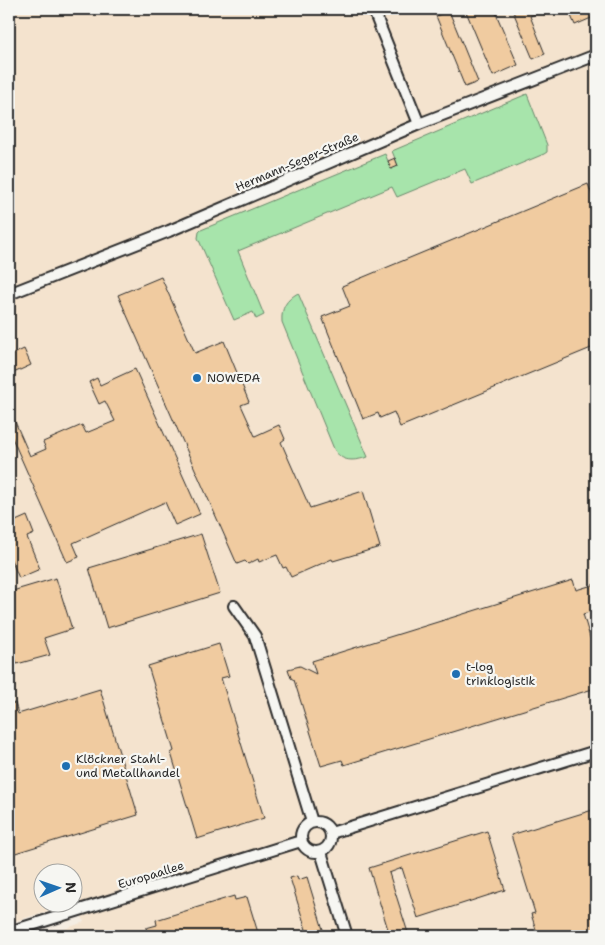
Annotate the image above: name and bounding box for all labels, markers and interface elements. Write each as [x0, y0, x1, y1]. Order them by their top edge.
street label: Hermann-Seger-Straße [233, 129, 361, 195]
place label: NOWEDA [207, 370, 260, 386]
marker: NOWEDA [191, 372, 203, 384]
place label: t-log trinklogistik [466, 659, 536, 689]
marker: t-log trinklogistik [450, 668, 462, 680]
place label: Klöckner Stahl- und Metallhandel [76, 751, 180, 781]
marker: Klöckner Stahl- und Metallhandel [60, 760, 72, 772]
street label: Europaallee [116, 857, 186, 893]
north arrow [32, 862, 82, 912]
text: N [62, 882, 80, 893]

